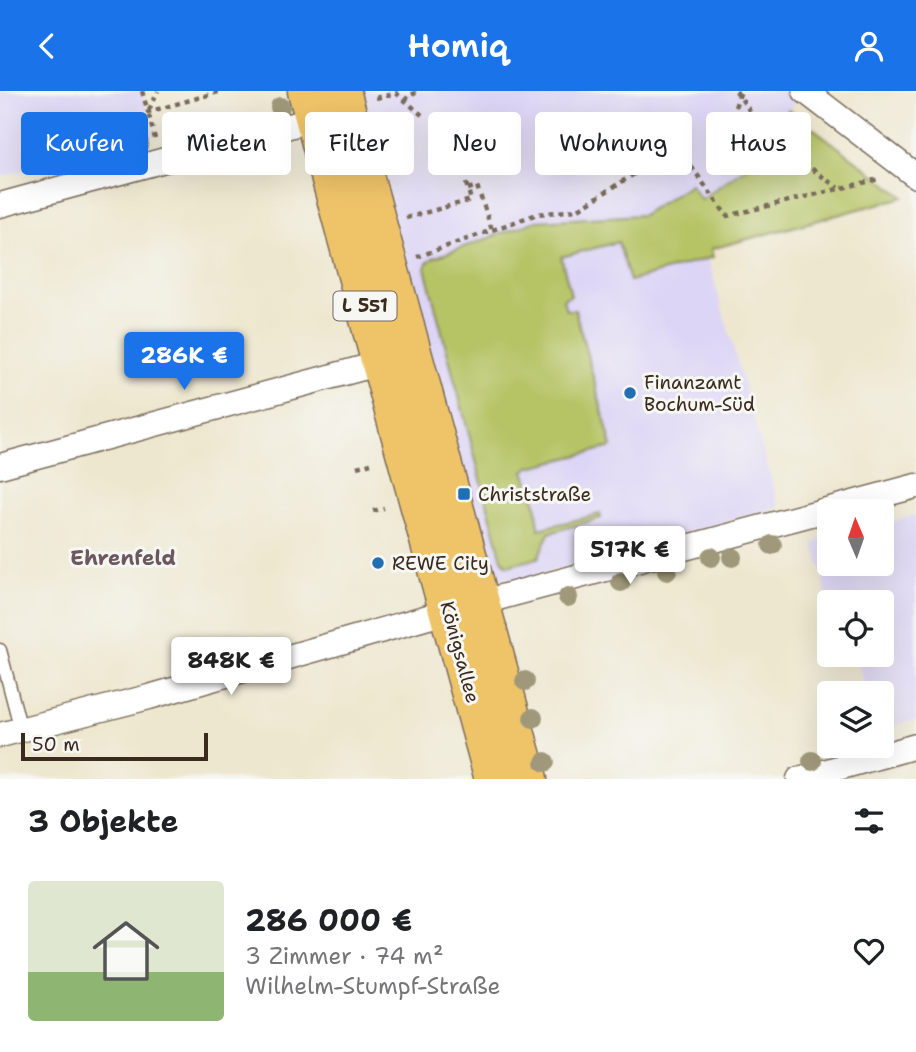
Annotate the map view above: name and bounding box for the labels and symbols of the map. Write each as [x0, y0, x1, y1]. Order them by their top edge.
road number: L 551 [334, 291, 396, 321]
pin: 286K € [127, 333, 241, 392]
place label: Finanzamt Bochum-Süd [644, 370, 755, 417]
marker: Finanzamt Bochum-Süd [622, 385, 638, 401]
place label: Christstraße [478, 482, 591, 507]
marker: Christstraße [456, 486, 472, 502]
north arrow [817, 499, 894, 576]
pin: 517K € [573, 526, 687, 586]
district label: Ehrenfeld [70, 544, 176, 572]
place label: REWE City [392, 551, 489, 576]
marker: REWE City [370, 555, 386, 571]
street label: Königsallee [434, 598, 486, 706]
pin: 848K € [174, 637, 288, 697]
scale bar [21, 730, 208, 762]

